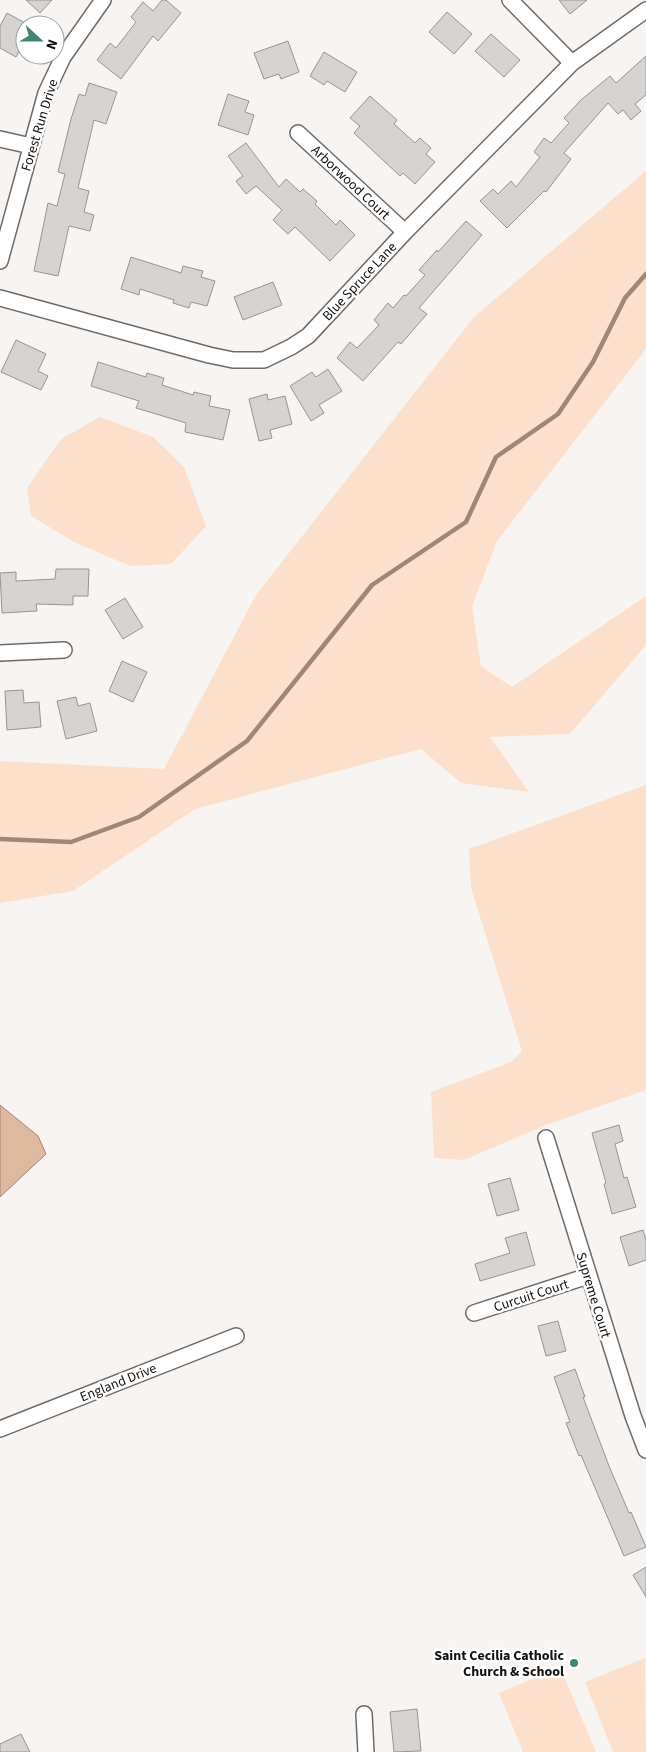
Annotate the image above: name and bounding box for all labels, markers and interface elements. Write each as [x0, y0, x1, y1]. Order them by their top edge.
north arrow [15, 15, 65, 65]
text: N [40, 36, 62, 52]
street label: Forest Run Drive [16, 77, 63, 174]
street label: Arborwood Court [306, 141, 394, 225]
street label: Blue Spruce Lane [318, 238, 402, 326]
street label: Supreme Court [571, 1250, 616, 1341]
street label: Curcuit Court [491, 1274, 572, 1318]
street label: England Drive [77, 1358, 160, 1407]
place label: Saint Cecilia Catholic Church & School [434, 1646, 564, 1682]
marker: Saint Cecilia Catholic Church & School [568, 1657, 580, 1669]

